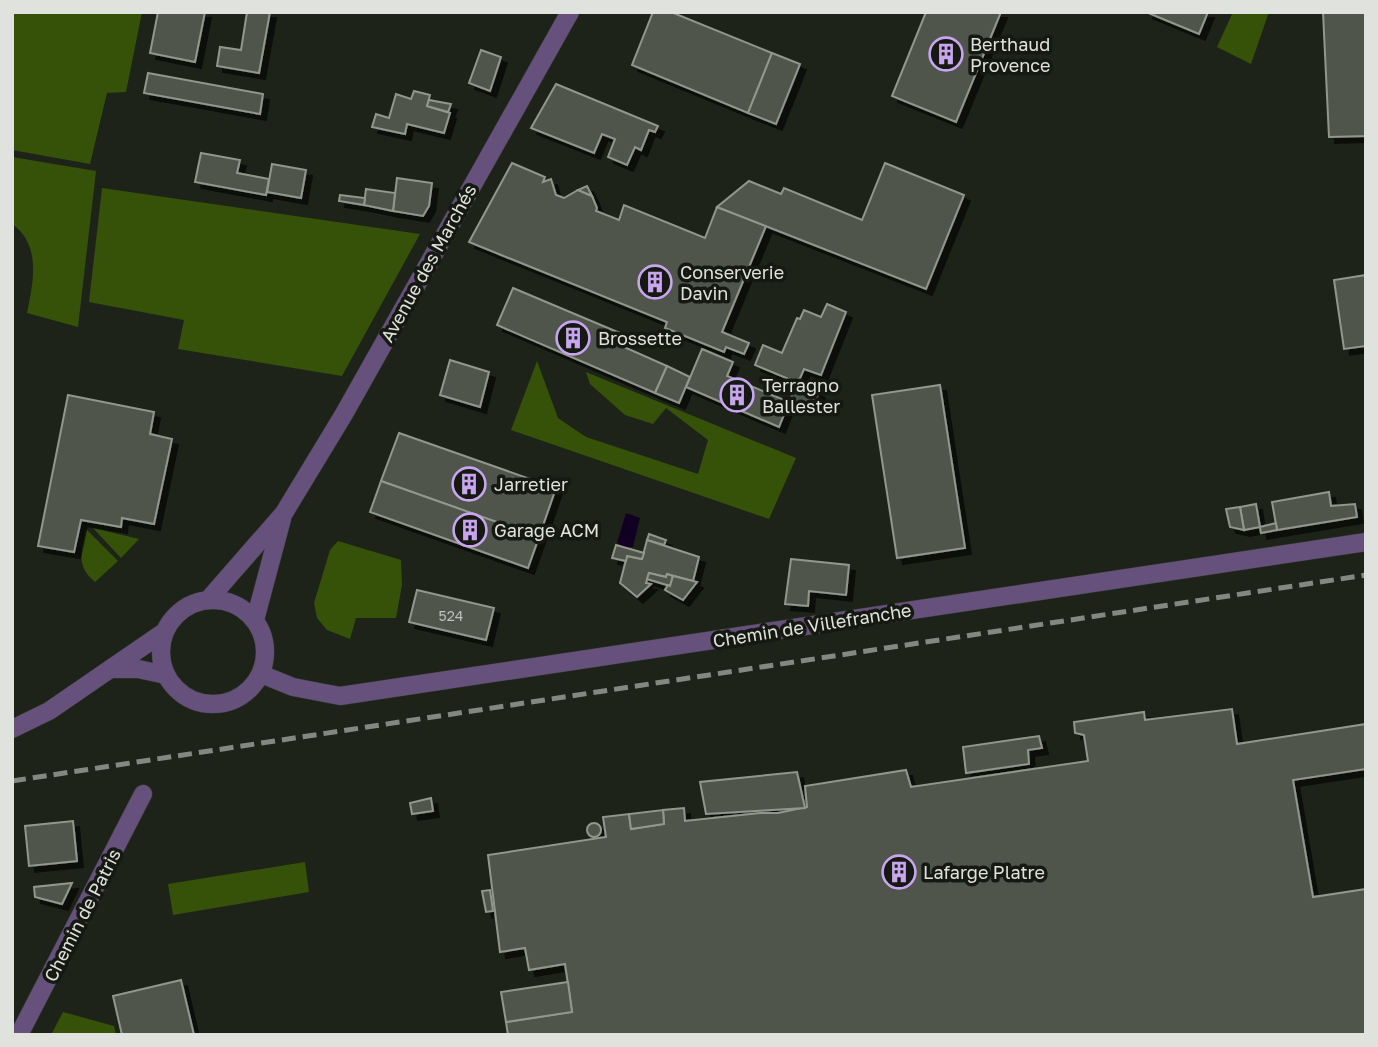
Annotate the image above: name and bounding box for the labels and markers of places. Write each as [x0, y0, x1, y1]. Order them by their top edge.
place label: Berthaud Provence [970, 33, 1051, 76]
building icon: Berthaud Provence [927, 35, 965, 73]
place label: Conserverie Davin [680, 261, 784, 304]
building icon: Conserverie Davin [636, 263, 674, 301]
building icon: Brossette [554, 319, 592, 357]
place label: Brossette [598, 327, 682, 349]
place label: Terragno Ballester [762, 374, 840, 417]
building icon: Terragno Ballester [718, 376, 756, 414]
building icon: Jarretier [450, 465, 488, 503]
place label: Jarretier [494, 473, 568, 495]
building icon: Garage ACM [451, 511, 489, 549]
place label: Garage ACM [494, 519, 599, 541]
building icon: Lafarge Platre [880, 853, 918, 891]
place label: Lafarge Platre [923, 861, 1045, 883]

